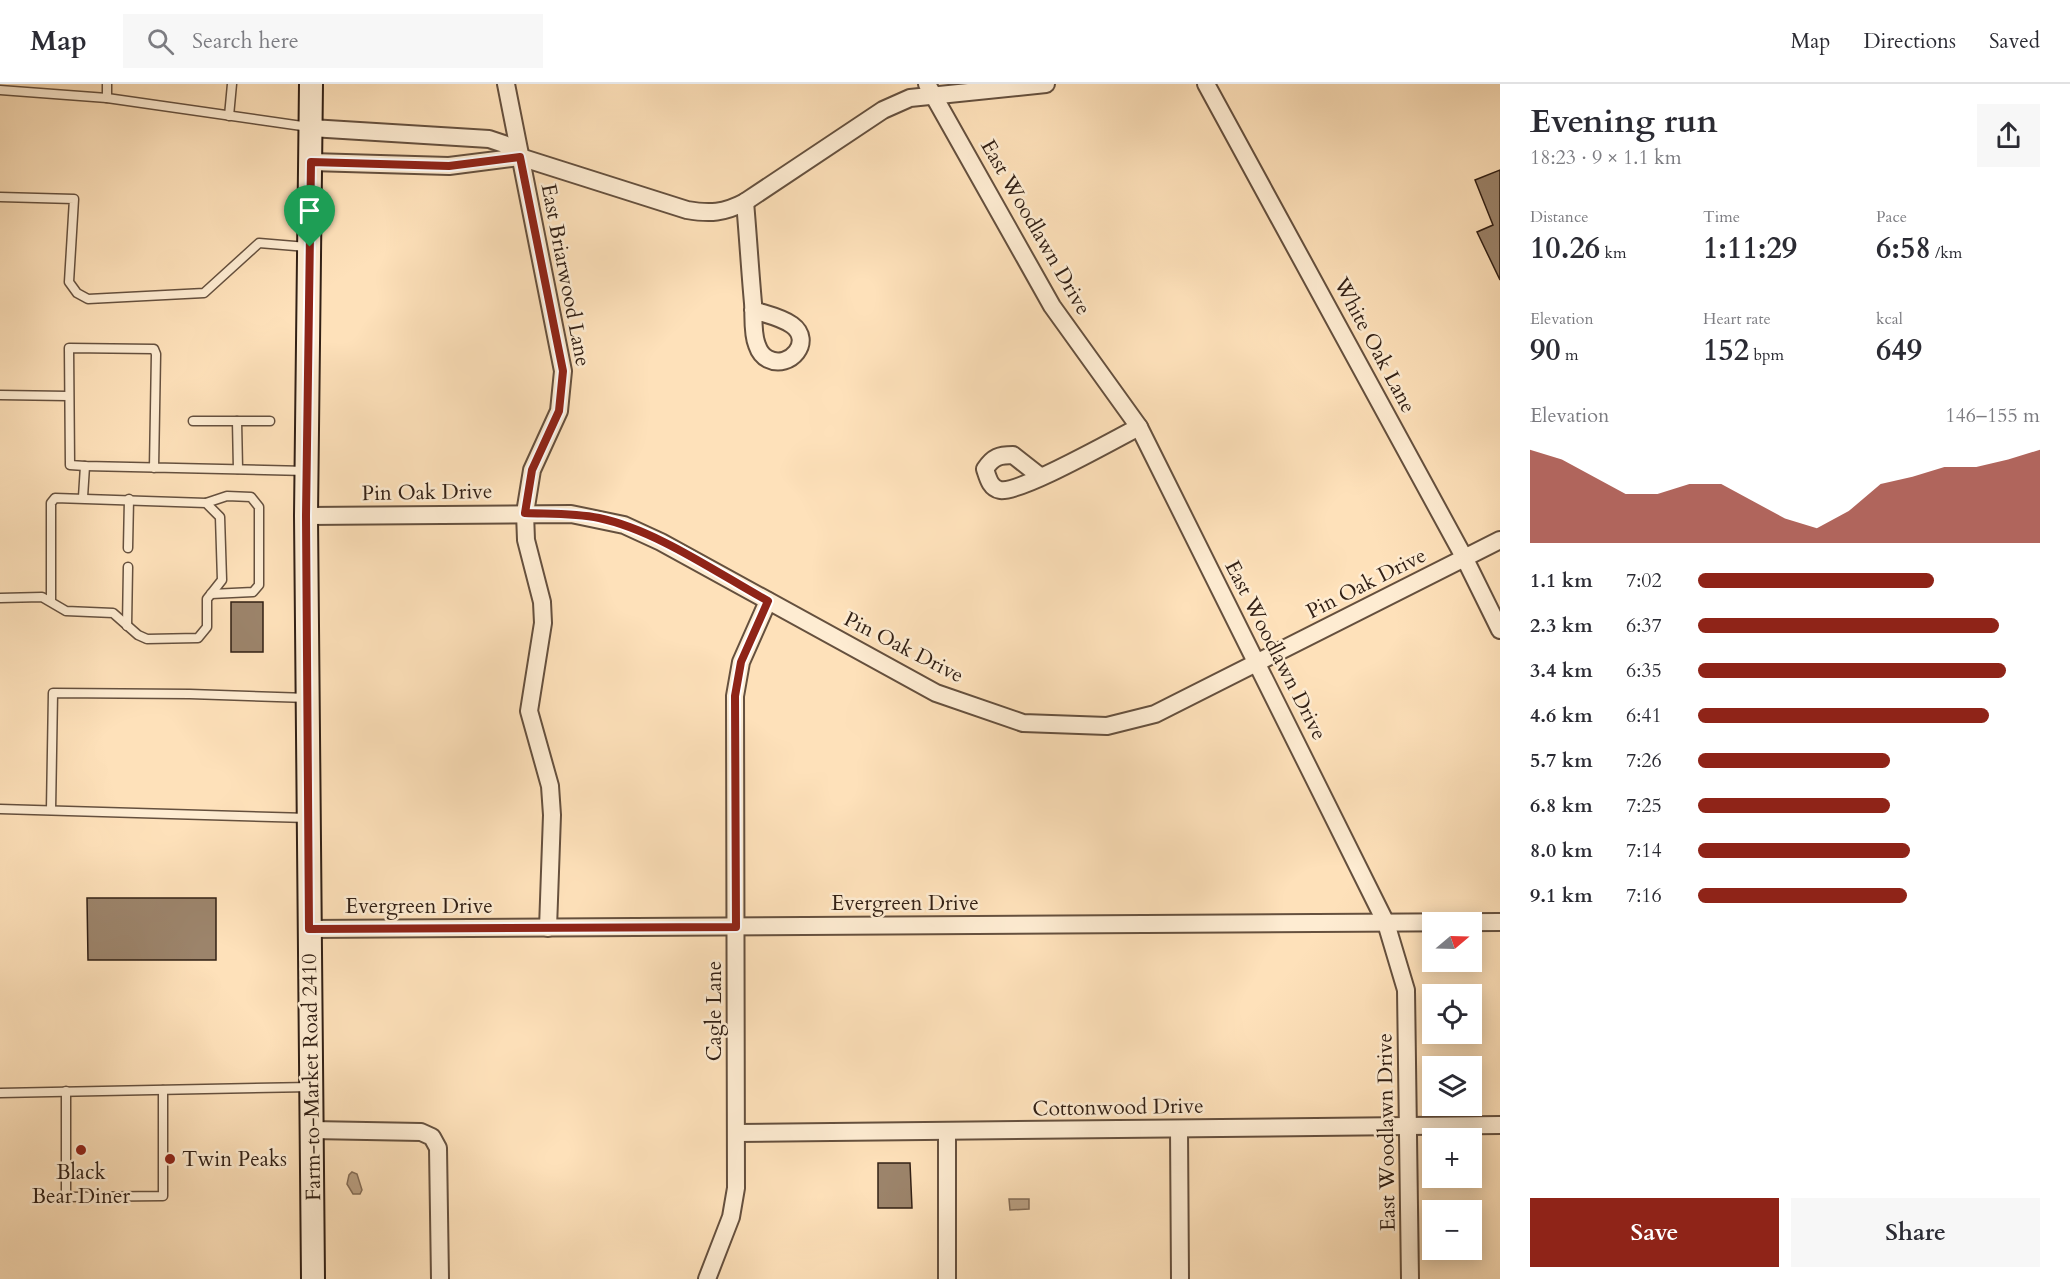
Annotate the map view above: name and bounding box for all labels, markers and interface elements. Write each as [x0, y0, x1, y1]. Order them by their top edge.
search box [123, 14, 543, 68]
text: Map [30, 22, 87, 60]
icon: search [144, 25, 177, 58]
text: Search here [192, 26, 299, 56]
text: Map [1790, 27, 1830, 56]
text: Directions [1863, 27, 1956, 56]
text: Saved [1989, 27, 2040, 56]
text: Evening run [1530, 99, 1718, 144]
button: share [1977, 104, 2040, 167]
street label: East Woodlawn Drive [974, 134, 1098, 320]
text: 18:23 · 9 × 1.1 km [1530, 144, 1682, 171]
street label: East Briarwood Lane [534, 181, 597, 369]
pin [284, 185, 335, 247]
icon: arrive [293, 194, 326, 227]
text: Distance [1530, 206, 1588, 228]
text: Time [1703, 206, 1740, 228]
text: Pace [1876, 206, 1907, 228]
text: 10.26 [1530, 228, 1600, 269]
text: 1:11:29 [1703, 228, 1797, 269]
text: 6:58 [1876, 228, 1931, 269]
text: km [1600, 242, 1627, 264]
text: /km [1931, 242, 1962, 264]
street label: White Oak Lane [1326, 271, 1423, 418]
text: Elevation [1530, 308, 1594, 330]
text: Heart rate [1703, 308, 1771, 330]
text: kcal [1876, 308, 1903, 330]
text: 90 [1530, 330, 1561, 371]
text: 152 [1703, 330, 1749, 371]
text: 649 [1876, 330, 1922, 371]
text: m [1561, 344, 1579, 366]
text: bpm [1749, 344, 1784, 366]
text: Elevation [1530, 402, 1609, 429]
text: 146–155 m [1945, 402, 2040, 429]
street label: Pin Oak Drive [361, 477, 493, 508]
street label: Pin Oak Drive [1301, 541, 1431, 626]
street label: East Woodlawn Drive [1218, 555, 1333, 745]
text: 1.1 km [1530, 567, 1593, 594]
text: 7:02 [1626, 567, 1662, 594]
street label: Pin Oak Drive [839, 605, 969, 690]
text: 2.3 km [1530, 612, 1593, 639]
text: 6:37 [1626, 612, 1662, 639]
text: 3.4 km [1530, 657, 1593, 684]
text: 6:35 [1626, 657, 1662, 684]
text: 4.6 km [1530, 702, 1593, 729]
text: 6:41 [1626, 702, 1662, 729]
text: 5.7 km [1530, 747, 1593, 774]
text: 7:26 [1626, 747, 1662, 774]
text: 6.8 km [1530, 792, 1593, 819]
text: 7:25 [1626, 792, 1662, 819]
text: 8.0 km [1530, 837, 1593, 864]
text: 7:14 [1626, 837, 1662, 864]
text: 9.1 km [1530, 882, 1593, 909]
text: 7:16 [1626, 882, 1662, 909]
street label: Evergreen Drive [831, 889, 979, 918]
street label: Evergreen Drive [345, 892, 493, 921]
north arrow [1422, 912, 1482, 972]
map controls [1422, 912, 1482, 1260]
street label: Farm-to-Market Road 2410 [295, 953, 328, 1201]
street label: Cagle Lane [700, 961, 729, 1061]
button: locate [1422, 984, 1482, 1044]
street label: East Woodlawn Drive [1370, 1033, 1403, 1231]
button: layers [1422, 1056, 1482, 1116]
street label: Cottonwood Drive [1032, 1092, 1204, 1123]
button: + [1422, 1128, 1482, 1188]
marker: Black Bear Diner [74, 1143, 88, 1157]
place label: Twin Peaks [182, 1145, 287, 1174]
marker: Twin Peaks [163, 1152, 177, 1166]
place label: Black Bear Diner [32, 1158, 130, 1211]
button: Save [1530, 1198, 1779, 1267]
button: Share [1791, 1198, 2040, 1267]
button: − [1422, 1200, 1482, 1260]

